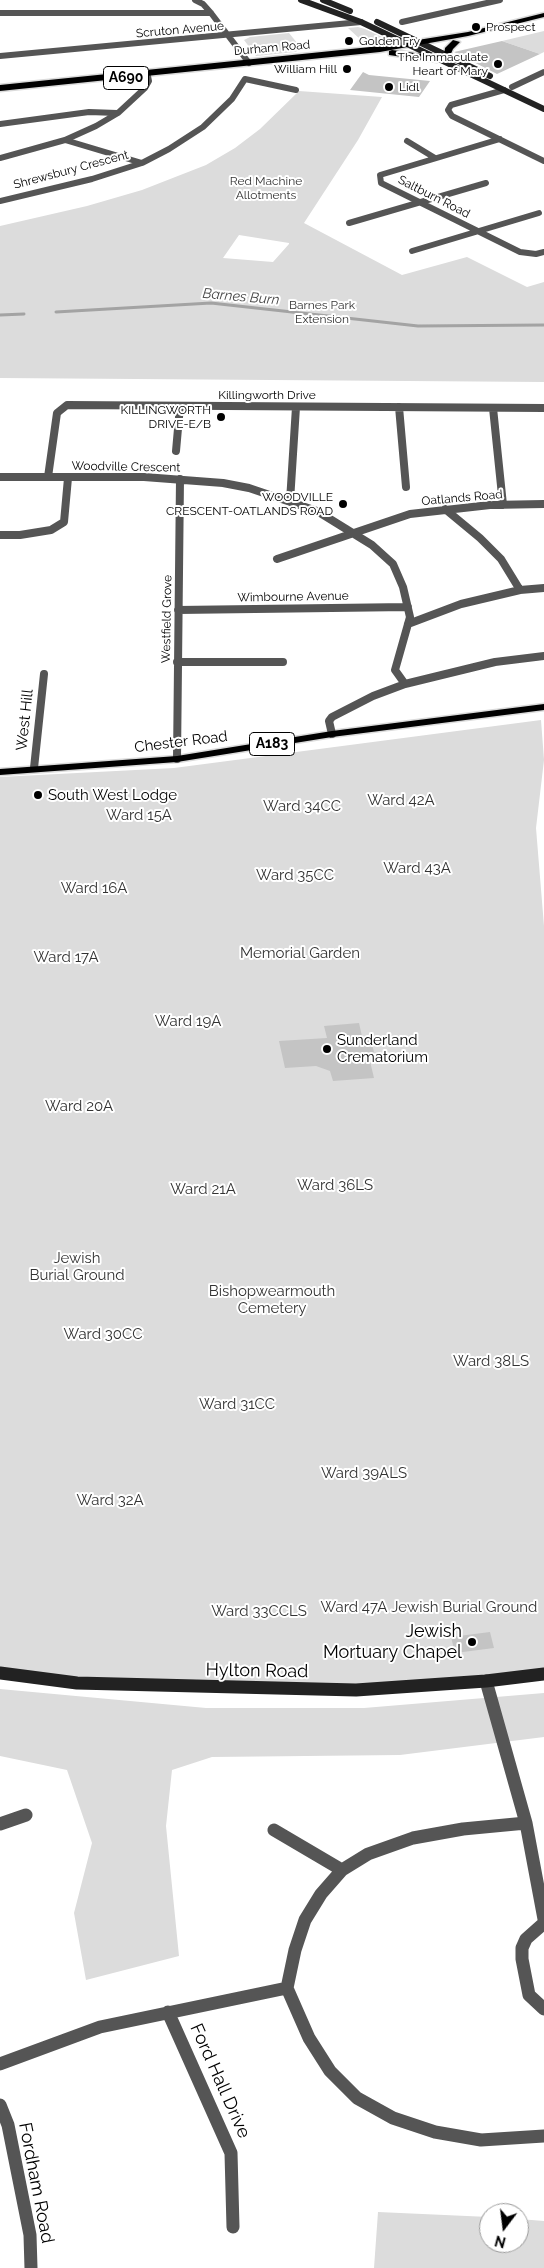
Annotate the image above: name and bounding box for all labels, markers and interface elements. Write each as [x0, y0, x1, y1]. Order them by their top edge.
street label: Scruton Avenue [135, 19, 225, 41]
place label: Prospect [486, 20, 535, 34]
marker: Prospect [470, 21, 482, 33]
place label: Golden Fry [359, 34, 420, 48]
marker: Golden Fry [343, 35, 355, 47]
street label: Durham Road [233, 38, 311, 58]
place label: The Immaculate Heart of Mary [398, 50, 488, 78]
marker: The Immaculate Heart of Mary [492, 58, 504, 70]
place label: William Hill [274, 62, 337, 76]
marker: William Hill [341, 63, 353, 75]
road number: A690 [104, 66, 148, 90]
place label: Lidl [399, 80, 419, 94]
marker: Lidl [383, 81, 395, 93]
street label: Shrewsbury Crescent [12, 148, 130, 192]
street label: Saltburn Road [396, 173, 472, 221]
park label: Red Machine Allotments [230, 174, 302, 202]
water label: Barnes Burn [202, 285, 280, 309]
park label: Barnes Park Extension [289, 298, 355, 326]
street label: Killingworth Drive [218, 388, 316, 402]
place label: KILLINGWORTH DRIVE-E/B [121, 403, 211, 431]
marker: KILLINGWORTH DRIVE-E/B [215, 411, 227, 423]
street label: Woodville Crescent [72, 459, 180, 475]
street label: Oatlands Road [421, 487, 503, 509]
place label: WOODVILLE CRESCENT-OATLANDS ROAD [166, 490, 333, 518]
marker: WOODVILLE CRESCENT-OATLANDS ROAD [337, 498, 349, 510]
street label: Westfield Grove [159, 575, 175, 663]
street label: Wimbourne Avenue [237, 589, 349, 605]
street label: West Hill [13, 688, 37, 752]
street label: Chester Road [133, 727, 229, 757]
road number: A183 [250, 732, 294, 756]
place label: South West Lodge [48, 786, 177, 804]
marker: South West Lodge [32, 789, 44, 801]
park label: Ward 42A [367, 791, 435, 809]
park label: Ward 34CC [263, 797, 341, 815]
park label: Ward 15A [106, 806, 172, 824]
park label: Ward 43A [383, 859, 451, 877]
park label: Ward 35CC [256, 866, 334, 884]
park label: Ward 16A [61, 879, 127, 897]
park label: Memorial Garden [240, 944, 360, 962]
park label: Ward 17A [33, 948, 99, 966]
park label: Ward 19A [155, 1012, 221, 1030]
place label: Sunderland Crematorium [337, 1031, 428, 1066]
marker: Sunderland Crematorium [321, 1043, 333, 1055]
park label: Ward 20A [45, 1097, 113, 1115]
park label: Ward 36LS [297, 1176, 373, 1194]
park label: Ward 21A [170, 1180, 236, 1198]
park label: Jewish Burial Ground [29, 1249, 125, 1284]
park label: Bishopwearmouth Cemetery [209, 1282, 335, 1317]
park label: Ward 30CC [64, 1325, 142, 1343]
park label: Ward 38LS [453, 1352, 529, 1370]
park label: Ward 31CC [199, 1395, 275, 1413]
park label: Ward 39ALS [321, 1464, 407, 1482]
park label: Ward 32A [76, 1491, 144, 1509]
park label: Ward 47A Jewish Burial Ground [321, 1598, 537, 1616]
park label: Ward 33CCLS [211, 1602, 307, 1620]
place label: Jewish Mortuary Chapel [323, 1621, 462, 1664]
marker: Jewish Mortuary Chapel [466, 1636, 478, 1648]
street label: Hylton Road [205, 1659, 309, 1683]
street label: Ford Hall Drive [185, 2020, 255, 2142]
street label: Fordham Road [14, 2121, 58, 2245]
north arrow [479, 2203, 529, 2253]
text: N [493, 2232, 508, 2251]

